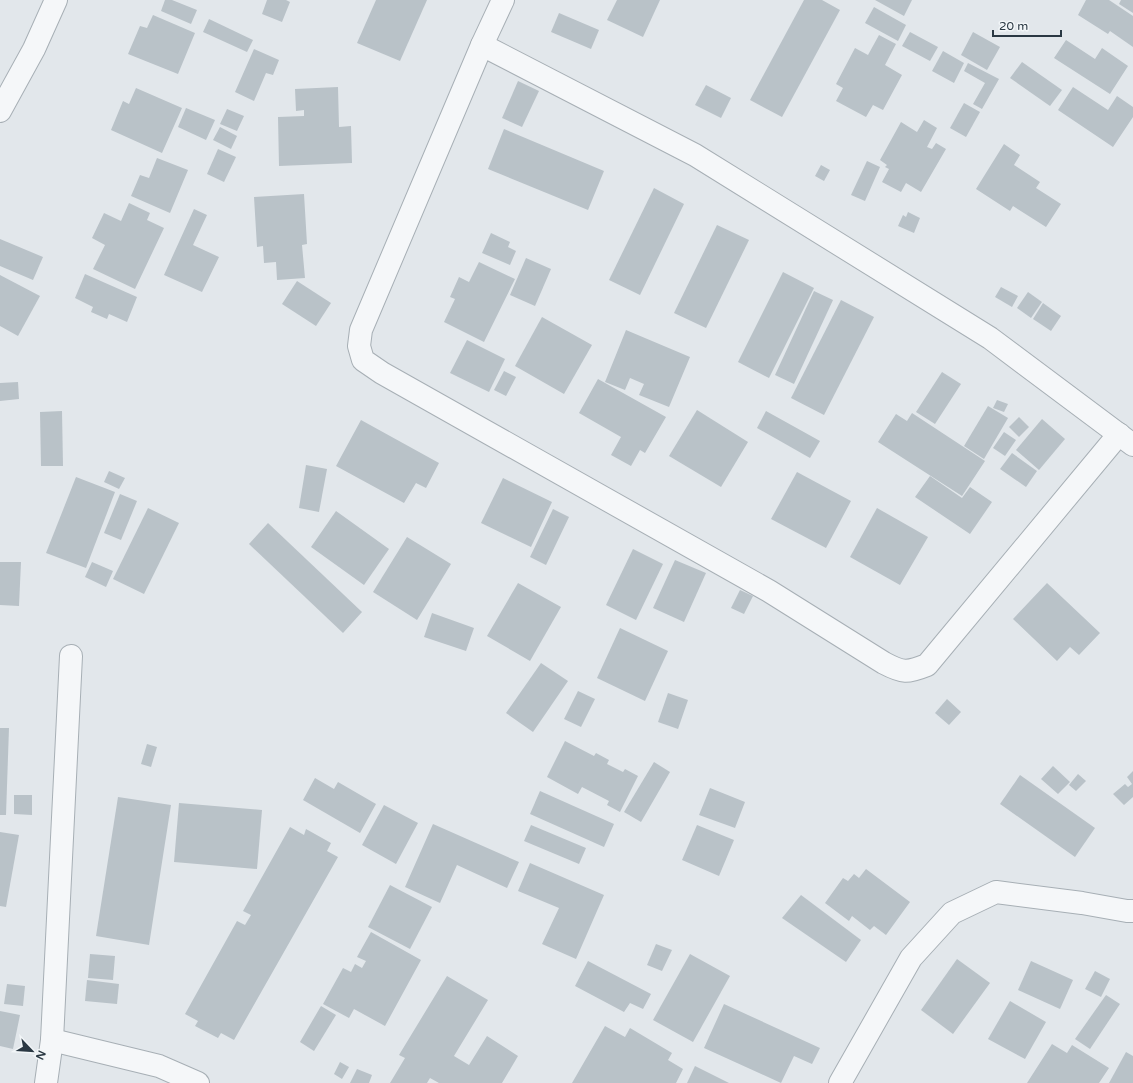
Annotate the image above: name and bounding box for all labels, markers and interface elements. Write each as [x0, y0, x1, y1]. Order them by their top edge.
scale bar [993, 12, 1061, 38]
text: 20 m [999, 19, 1028, 33]
north arrow [12, 1031, 52, 1071]
text: N [33, 1048, 48, 1062]

